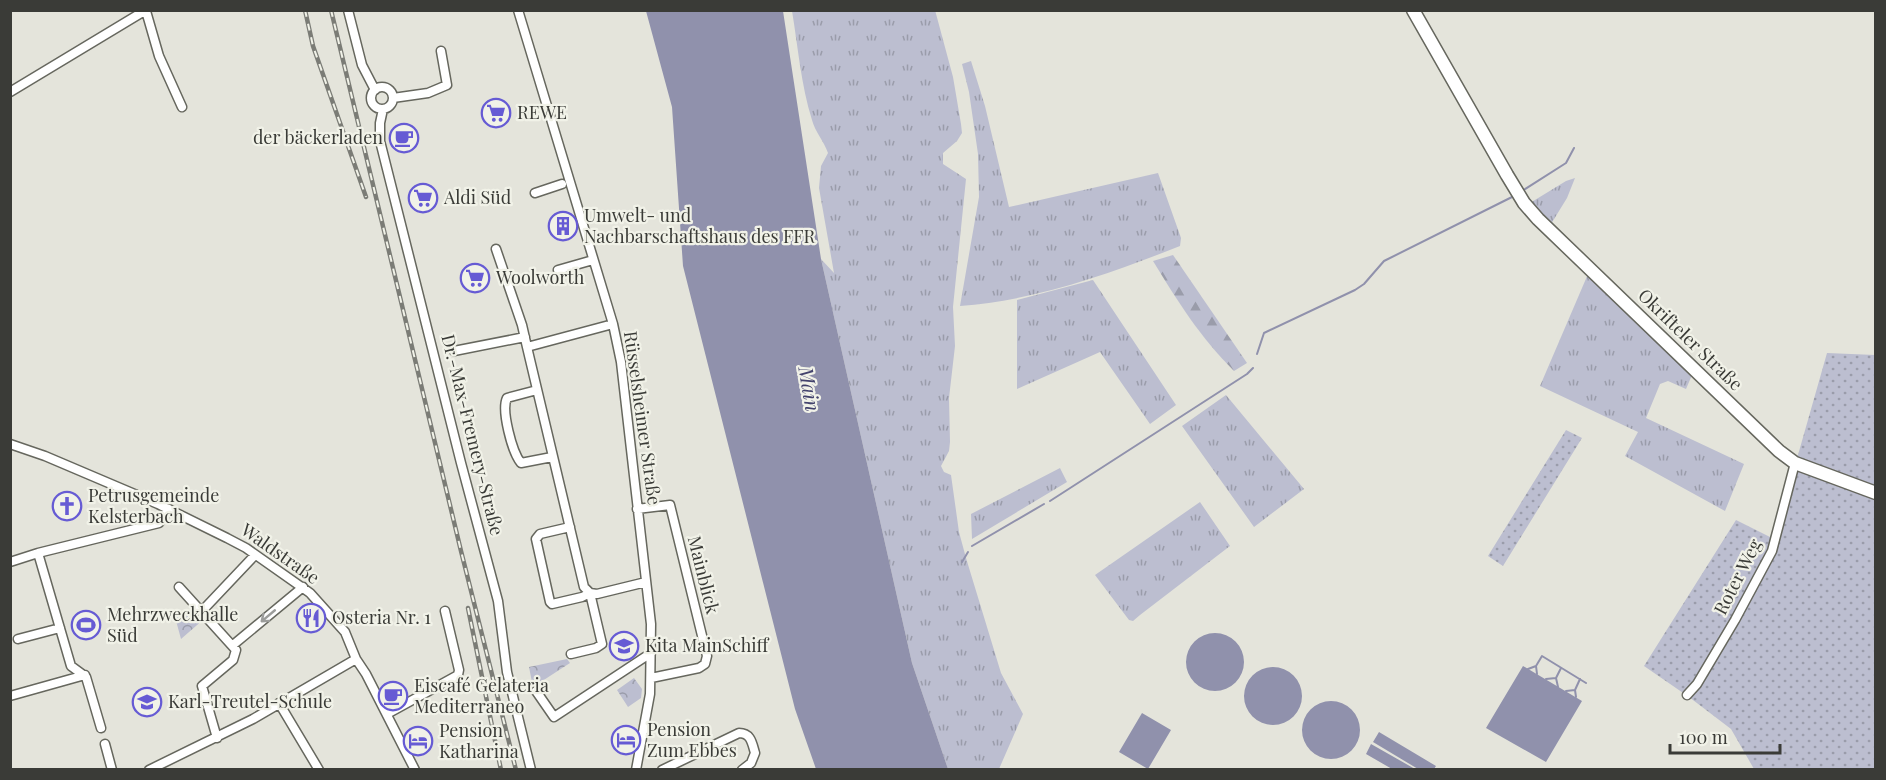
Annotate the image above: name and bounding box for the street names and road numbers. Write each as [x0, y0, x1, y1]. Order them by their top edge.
street label: Okrifteler Straße [1633, 283, 1748, 395]
street label: Rüsselsheimer Straße [619, 329, 667, 506]
street label: Dr.-Max-Fremery-Straße [436, 332, 510, 538]
street label: Waldstraße [236, 517, 325, 589]
street label: Mainblick [683, 533, 725, 616]
street label: Roter Weg [1708, 534, 1767, 619]

